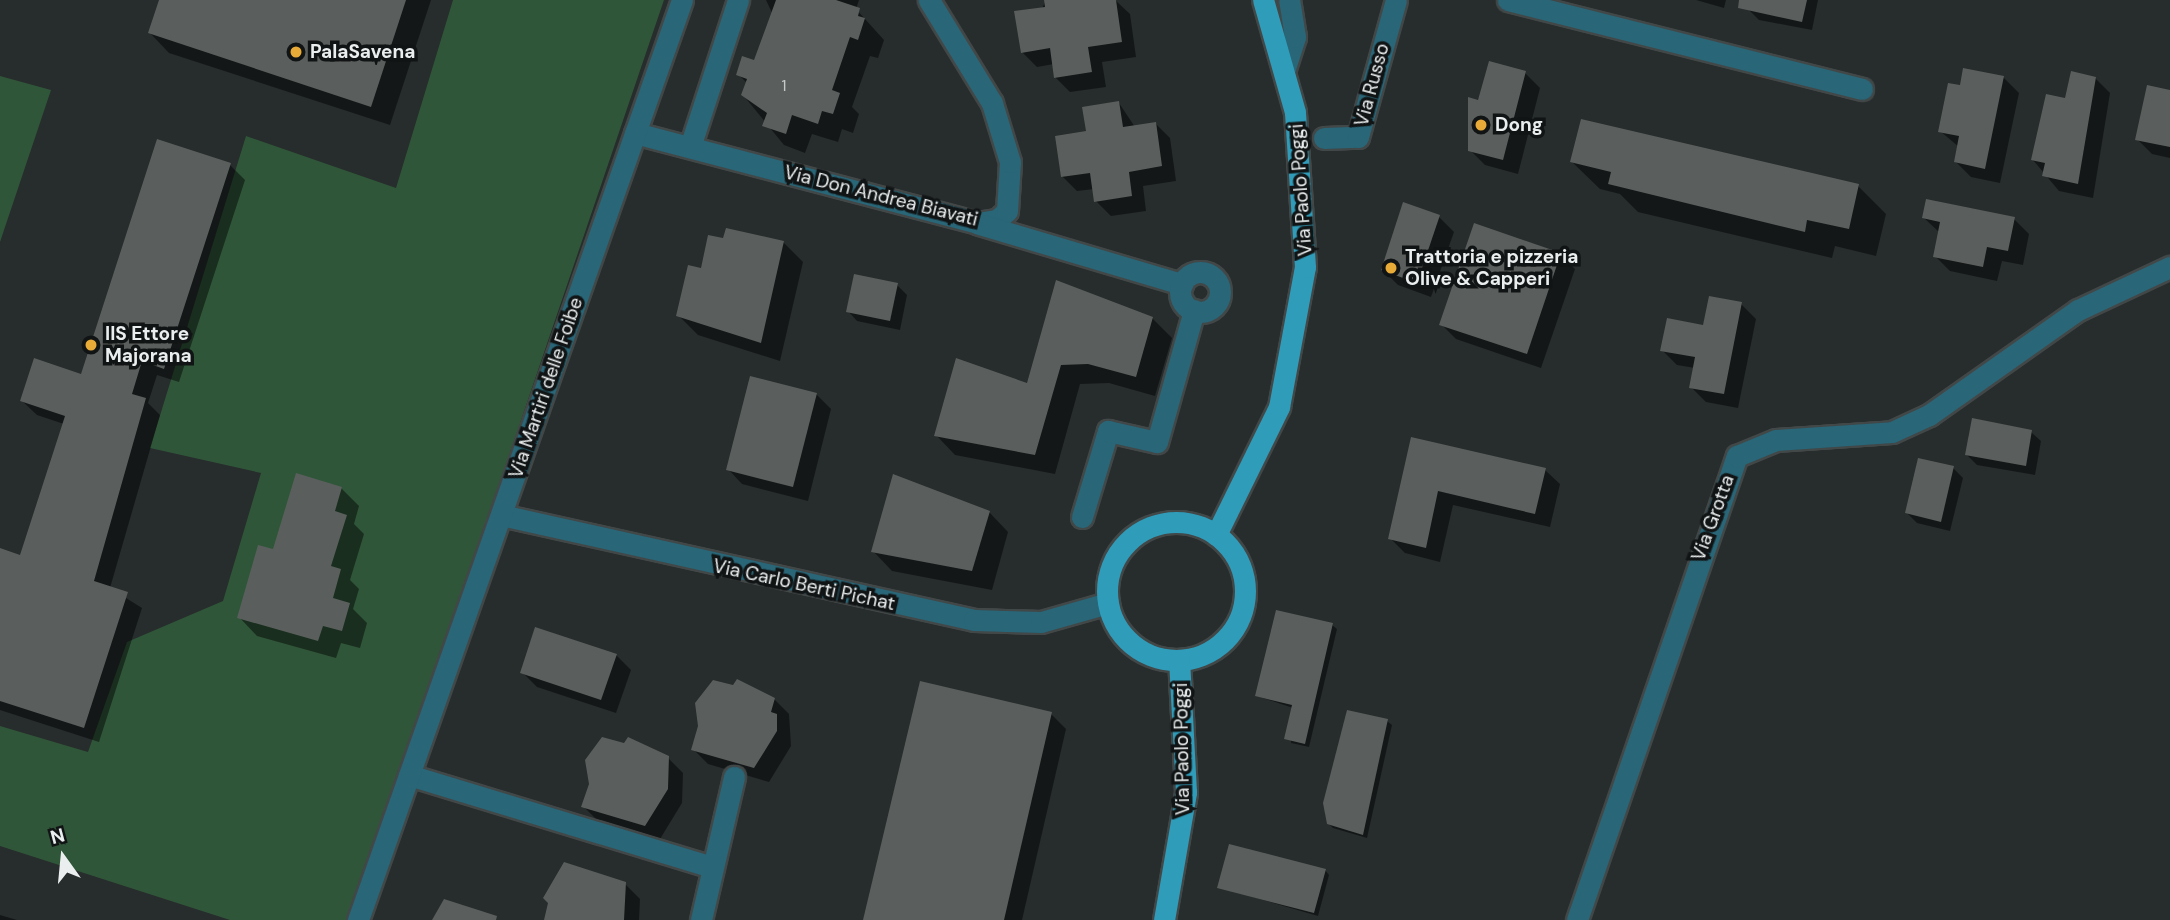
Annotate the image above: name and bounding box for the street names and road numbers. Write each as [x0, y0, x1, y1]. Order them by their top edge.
street label: Via Russo [1350, 41, 1394, 129]
street label: Via Paolo Poggi [1285, 123, 1317, 257]
street label: Via Don Andrea Biavati [782, 161, 980, 231]
street label: Via Martiri delle Foibe [504, 294, 588, 482]
street label: Via Grotta [1687, 472, 1739, 564]
street label: Via Carlo Berti Pichat [711, 555, 897, 615]
street label: Via Paolo Poggi [1169, 683, 1195, 815]

